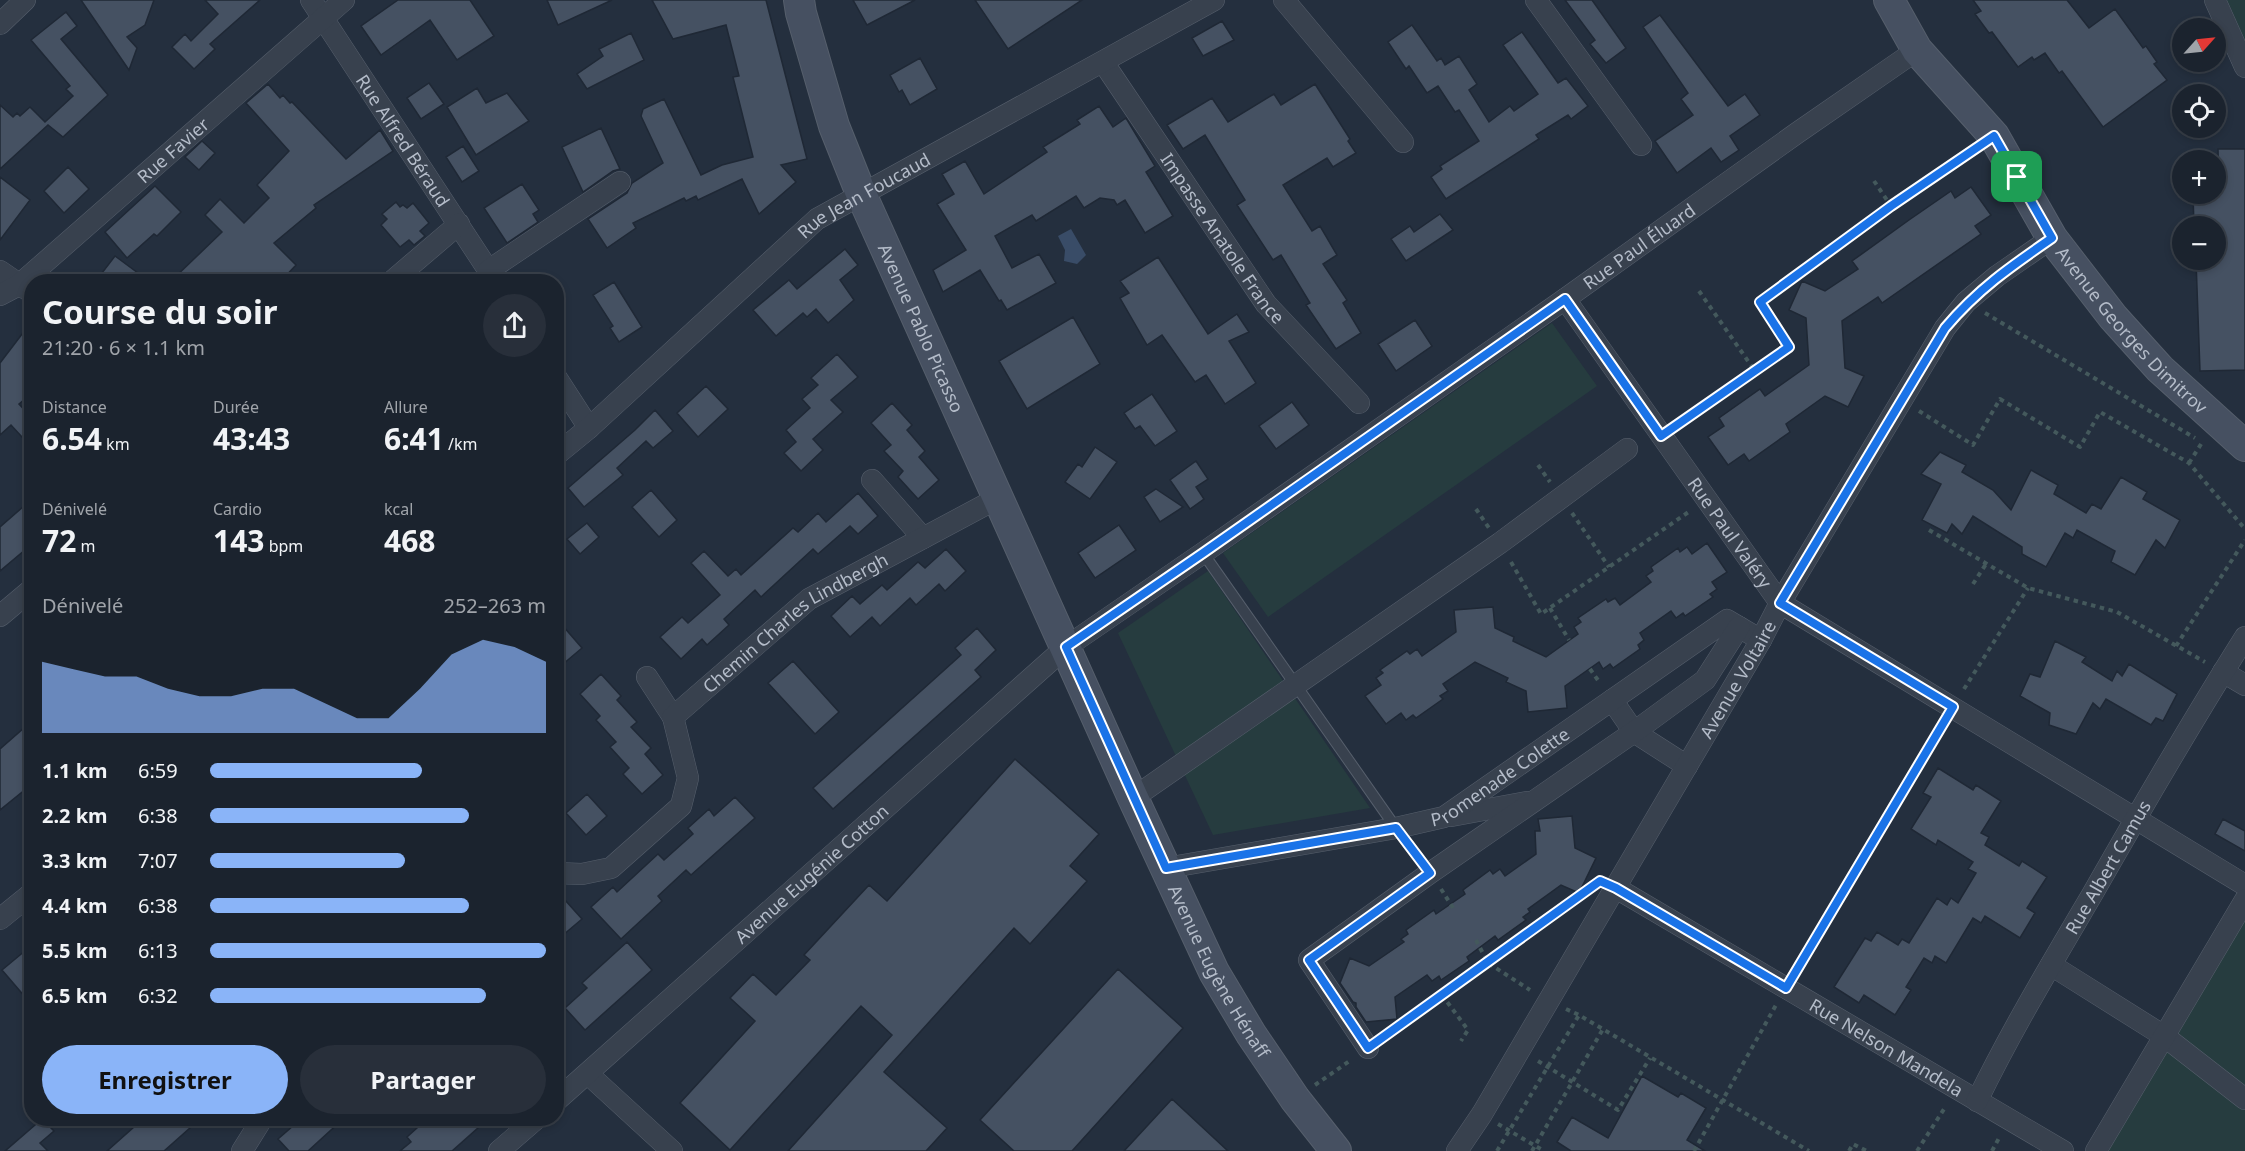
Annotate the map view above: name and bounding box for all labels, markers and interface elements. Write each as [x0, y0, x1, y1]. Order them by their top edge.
north arrow [2172, 18, 2226, 72]
map controls [2172, 18, 2226, 270]
street label: Rue Alfred Béraud [351, 70, 455, 211]
button: locate [2172, 84, 2226, 138]
street label: Rue Favier [132, 112, 214, 188]
street label: Rue Jean Foucaud [792, 147, 934, 244]
street label: Impasse Anatole France [1156, 148, 1290, 329]
button: + [2172, 150, 2226, 204]
pin [1991, 151, 2042, 202]
icon: arrive [2000, 160, 2033, 193]
street label: Rue Paul Éluard [1578, 198, 1700, 295]
button: − [2172, 216, 2226, 270]
street label: Avenue Pablo Picasso [873, 240, 970, 416]
street label: Avenue Georges Dimitrov [2051, 242, 2213, 419]
text: Course du soir [42, 289, 278, 334]
button: share [483, 294, 546, 357]
text: 21:20 · 6 × 1.1 km [42, 334, 205, 361]
text: Distance [42, 396, 107, 418]
text: Durée [213, 396, 259, 418]
text: Allure [384, 396, 428, 418]
text: 6.54 [42, 418, 102, 459]
text: 43:43 [213, 418, 290, 459]
text: 6:41 [384, 418, 444, 459]
text: km [102, 433, 130, 455]
text: /km [444, 433, 478, 455]
street label: Rue Paul Valéry [1683, 472, 1778, 593]
text: Dénivelé [42, 498, 107, 520]
text: Cardio [213, 498, 262, 520]
text: kcal [384, 498, 413, 520]
text: 72 [42, 520, 76, 561]
text: 143 [213, 520, 264, 561]
text: 468 [384, 520, 435, 561]
text: m [76, 535, 95, 557]
text: bpm [264, 535, 303, 557]
street label: Chemin Charles Lindbergh [697, 547, 892, 698]
text: Dénivelé [42, 592, 123, 619]
text: 252–263 m [443, 592, 546, 619]
street label: Avenue Voltaire [1694, 616, 1781, 743]
street label: Promenade Colette [1428, 721, 1574, 832]
text: 1.1 km [42, 757, 108, 784]
text: 6:59 [138, 757, 178, 784]
street label: Rue Albert Camus [2059, 796, 2156, 939]
street label: Avenue Eugénie Cotton [729, 799, 893, 948]
text: 2.2 km [42, 802, 108, 829]
text: 6:38 [138, 802, 178, 829]
text: 3.3 km [42, 847, 108, 874]
text: 7:07 [138, 847, 178, 874]
street label: Avenue Eugène Hénaff [1163, 881, 1276, 1064]
text: 4.4 km [42, 892, 108, 919]
text: 6:38 [138, 892, 178, 919]
text: 5.5 km [42, 937, 108, 964]
text: 6:13 [138, 937, 178, 964]
text: 6.5 km [42, 982, 108, 1009]
text: 6:32 [138, 982, 178, 1009]
street label: Rue Nelson Mandela [1805, 993, 1968, 1102]
button: Enregistrer [42, 1045, 288, 1114]
button: Partager [300, 1045, 546, 1114]

